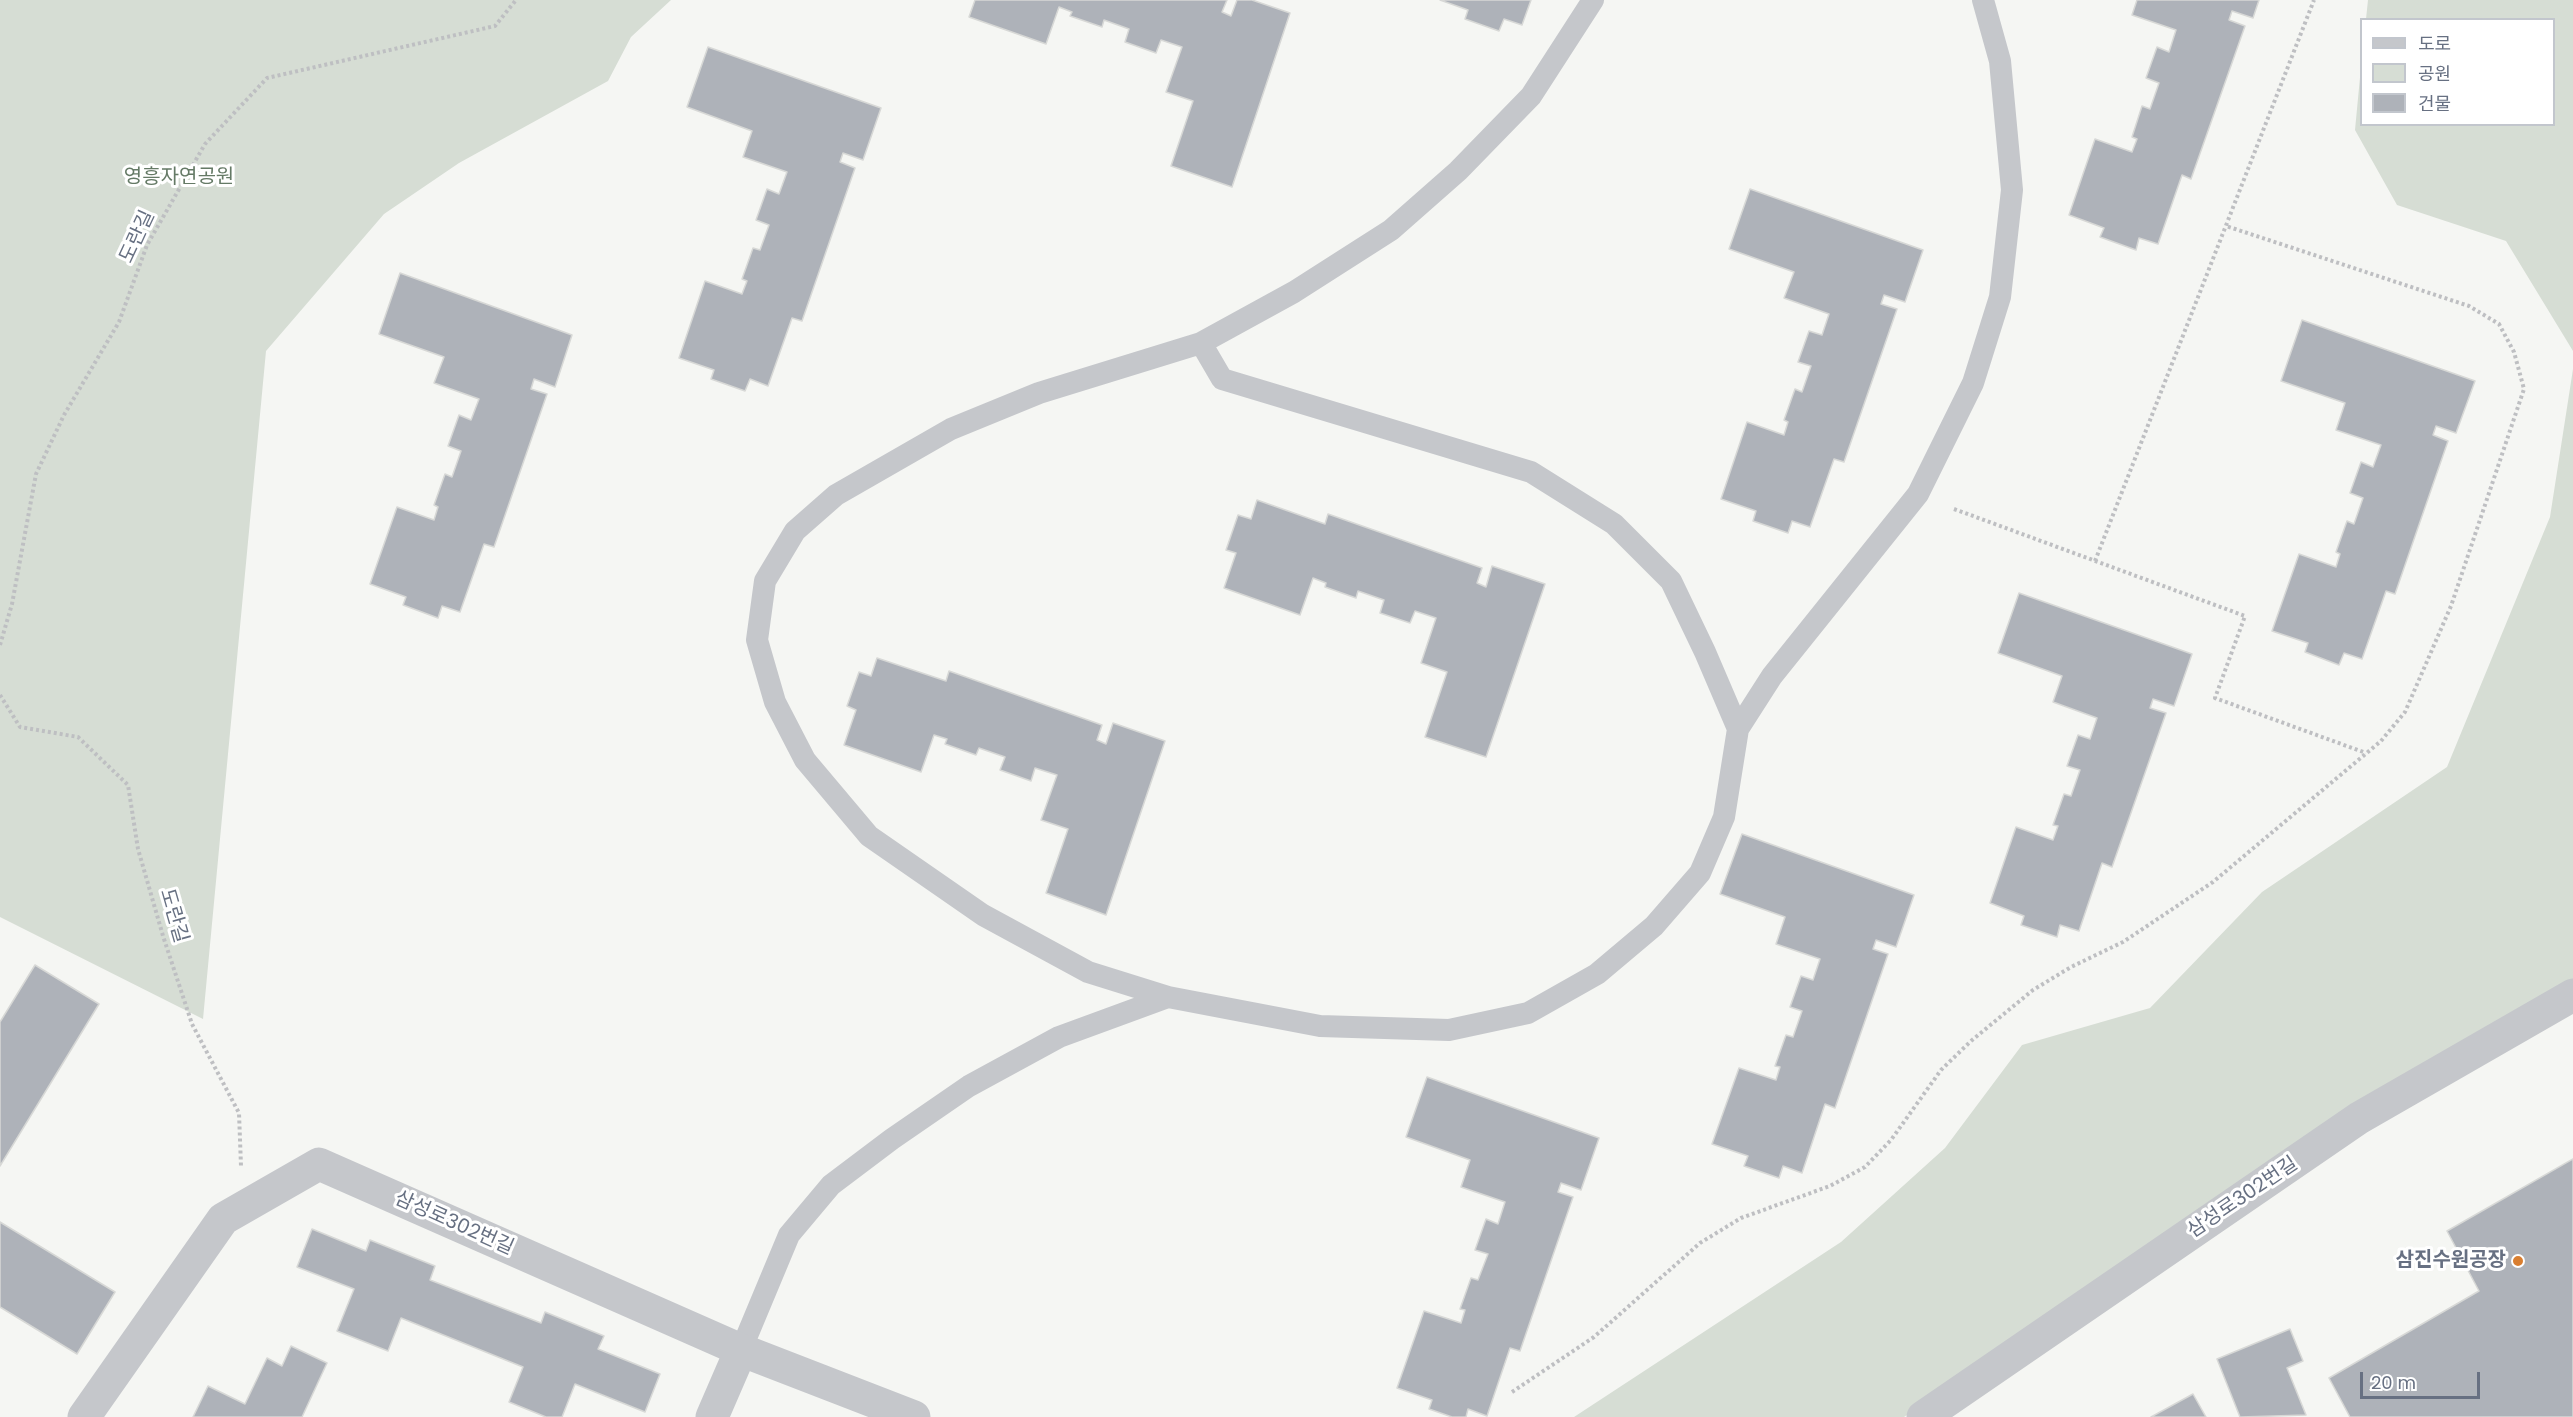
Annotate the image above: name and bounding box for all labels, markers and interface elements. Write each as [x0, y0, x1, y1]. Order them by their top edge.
legend [2360, 18, 2555, 126]
text: 도로 [2418, 31, 2451, 56]
text: 공원 [2418, 61, 2451, 86]
text: 건물 [2418, 91, 2451, 116]
park label: 영흥자연공원 [124, 166, 234, 190]
street label: 도란길 [115, 207, 161, 267]
street label: 도란길 [154, 886, 192, 946]
street label: 삼성로302번길 [2183, 1152, 2303, 1244]
street label: 삼성로302번길 [391, 1187, 517, 1261]
place label: 삼진수원공장 [2396, 1249, 2506, 1273]
marker: 삼진수원공장 [2511, 1254, 2525, 1268]
scale bar [2363, 1360, 2483, 1398]
text: 20 m [2371, 1370, 2416, 1395]

